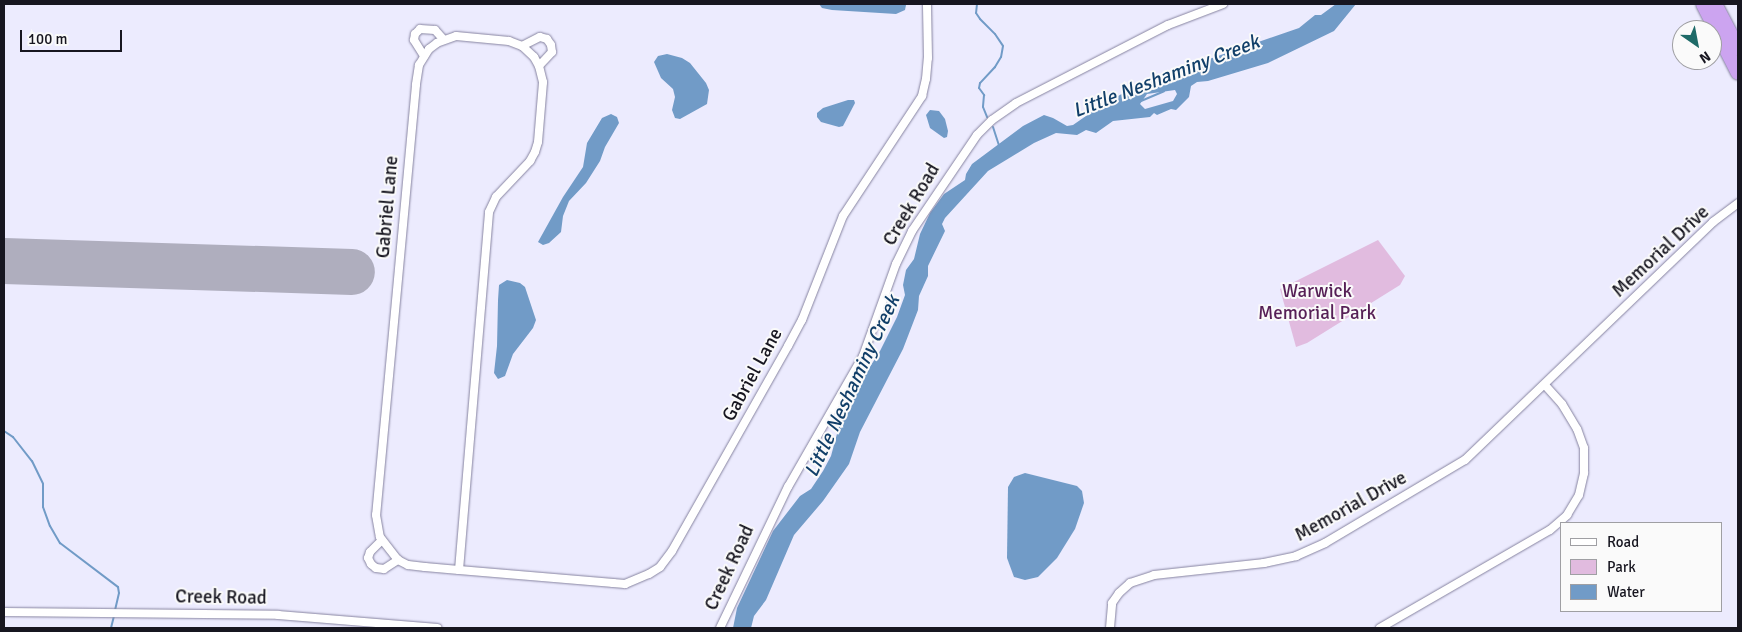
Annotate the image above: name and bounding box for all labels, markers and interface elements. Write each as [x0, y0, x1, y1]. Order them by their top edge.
scale bar [22, 20, 125, 52]
north arrow [1672, 20, 1722, 70]
water label: Little Neshaminy Creek [1069, 29, 1263, 123]
text: 100 m [28, 30, 68, 48]
text: N [1696, 47, 1714, 67]
street label: Gabriel Lane [372, 155, 404, 259]
street label: Creek Road [879, 160, 945, 250]
street label: Memorial Drive [1608, 201, 1714, 303]
park label: Warwick Memorial Park [1258, 281, 1376, 325]
water label: Little Neshaminy Creek [799, 291, 905, 481]
street label: Gabriel Lane [718, 324, 788, 426]
street label: Memorial Drive [1291, 467, 1411, 547]
street label: Creek Road [700, 522, 760, 614]
legend [1560, 522, 1722, 612]
text: Road [1607, 533, 1639, 551]
text: Park [1607, 558, 1636, 576]
text: Water [1607, 583, 1645, 601]
street label: Creek Road [175, 586, 267, 610]

